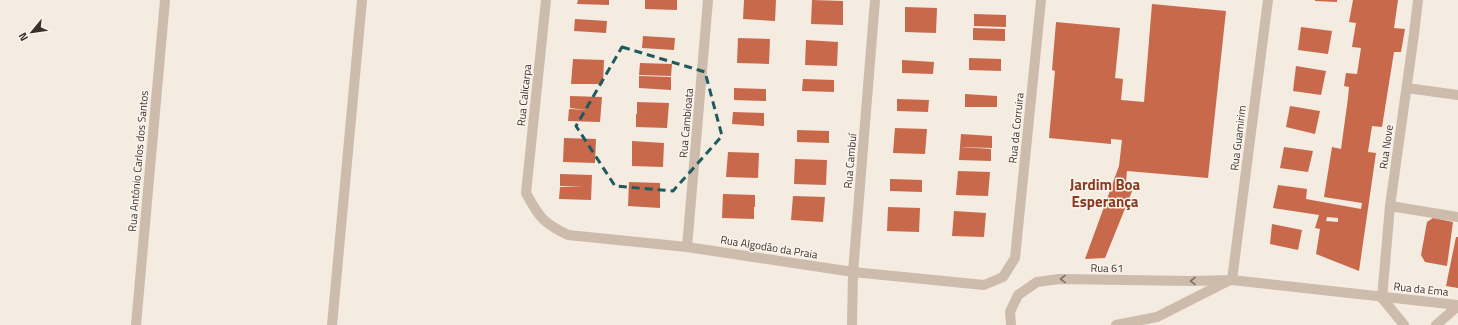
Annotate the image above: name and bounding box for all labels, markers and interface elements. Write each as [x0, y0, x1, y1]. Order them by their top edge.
north arrow [12, 12, 52, 52]
text: N [14, 30, 32, 44]
street label: Rua Calicarpa [513, 63, 535, 127]
street label: Rua Cambioata [675, 87, 697, 159]
street label: Rua Antônio Carlos dos Santos [124, 90, 152, 232]
street label: Rua da Corruira [1004, 91, 1028, 164]
street label: Rua Guamirim [1226, 104, 1250, 172]
street label: Rua Nove [1375, 123, 1397, 170]
street label: Rua Cambuí [840, 131, 861, 189]
district label: Jardim Boa Esperança [1070, 173, 1141, 213]
street label: Rua Algodão da Praia [719, 231, 819, 263]
street label: Rua 61 [1090, 260, 1124, 276]
one-way arrow [1060, 275, 1066, 283]
one-way arrow [1190, 277, 1196, 285]
street label: Rua da Ema [1393, 278, 1450, 300]

